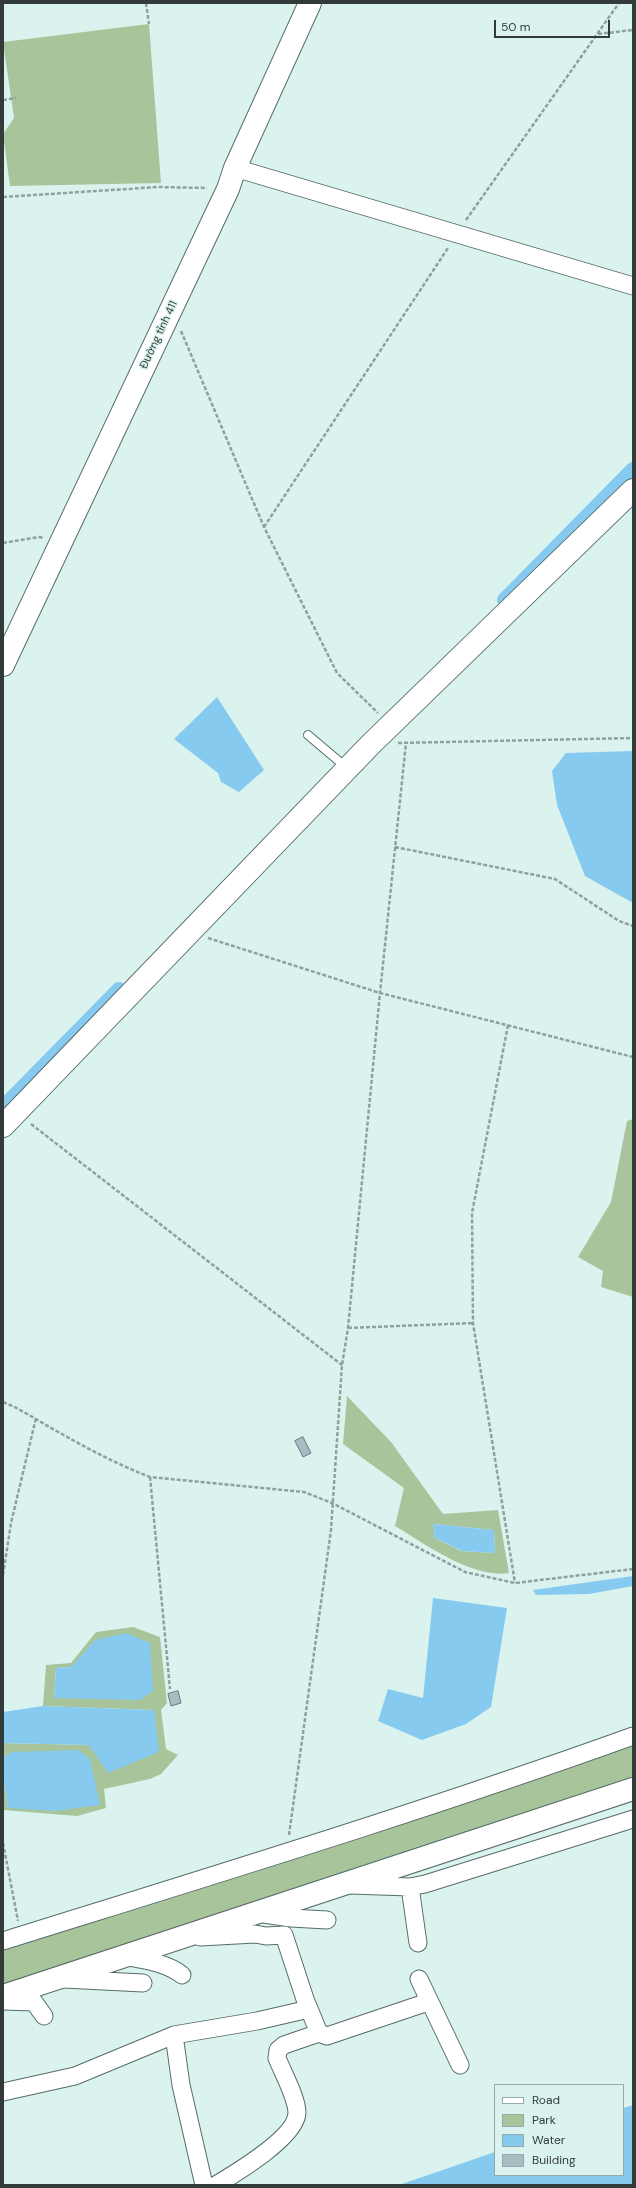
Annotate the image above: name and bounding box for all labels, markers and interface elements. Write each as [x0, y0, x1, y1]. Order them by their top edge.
scale bar [496, 12, 612, 38]
text: 50 m [501, 19, 530, 35]
street label: Đường tỉnh 411 [137, 299, 181, 371]
legend [494, 2084, 624, 2176]
text: Road [532, 2092, 560, 2108]
text: Park [532, 2112, 556, 2128]
text: Water [532, 2132, 565, 2148]
text: Building [532, 2152, 576, 2168]

